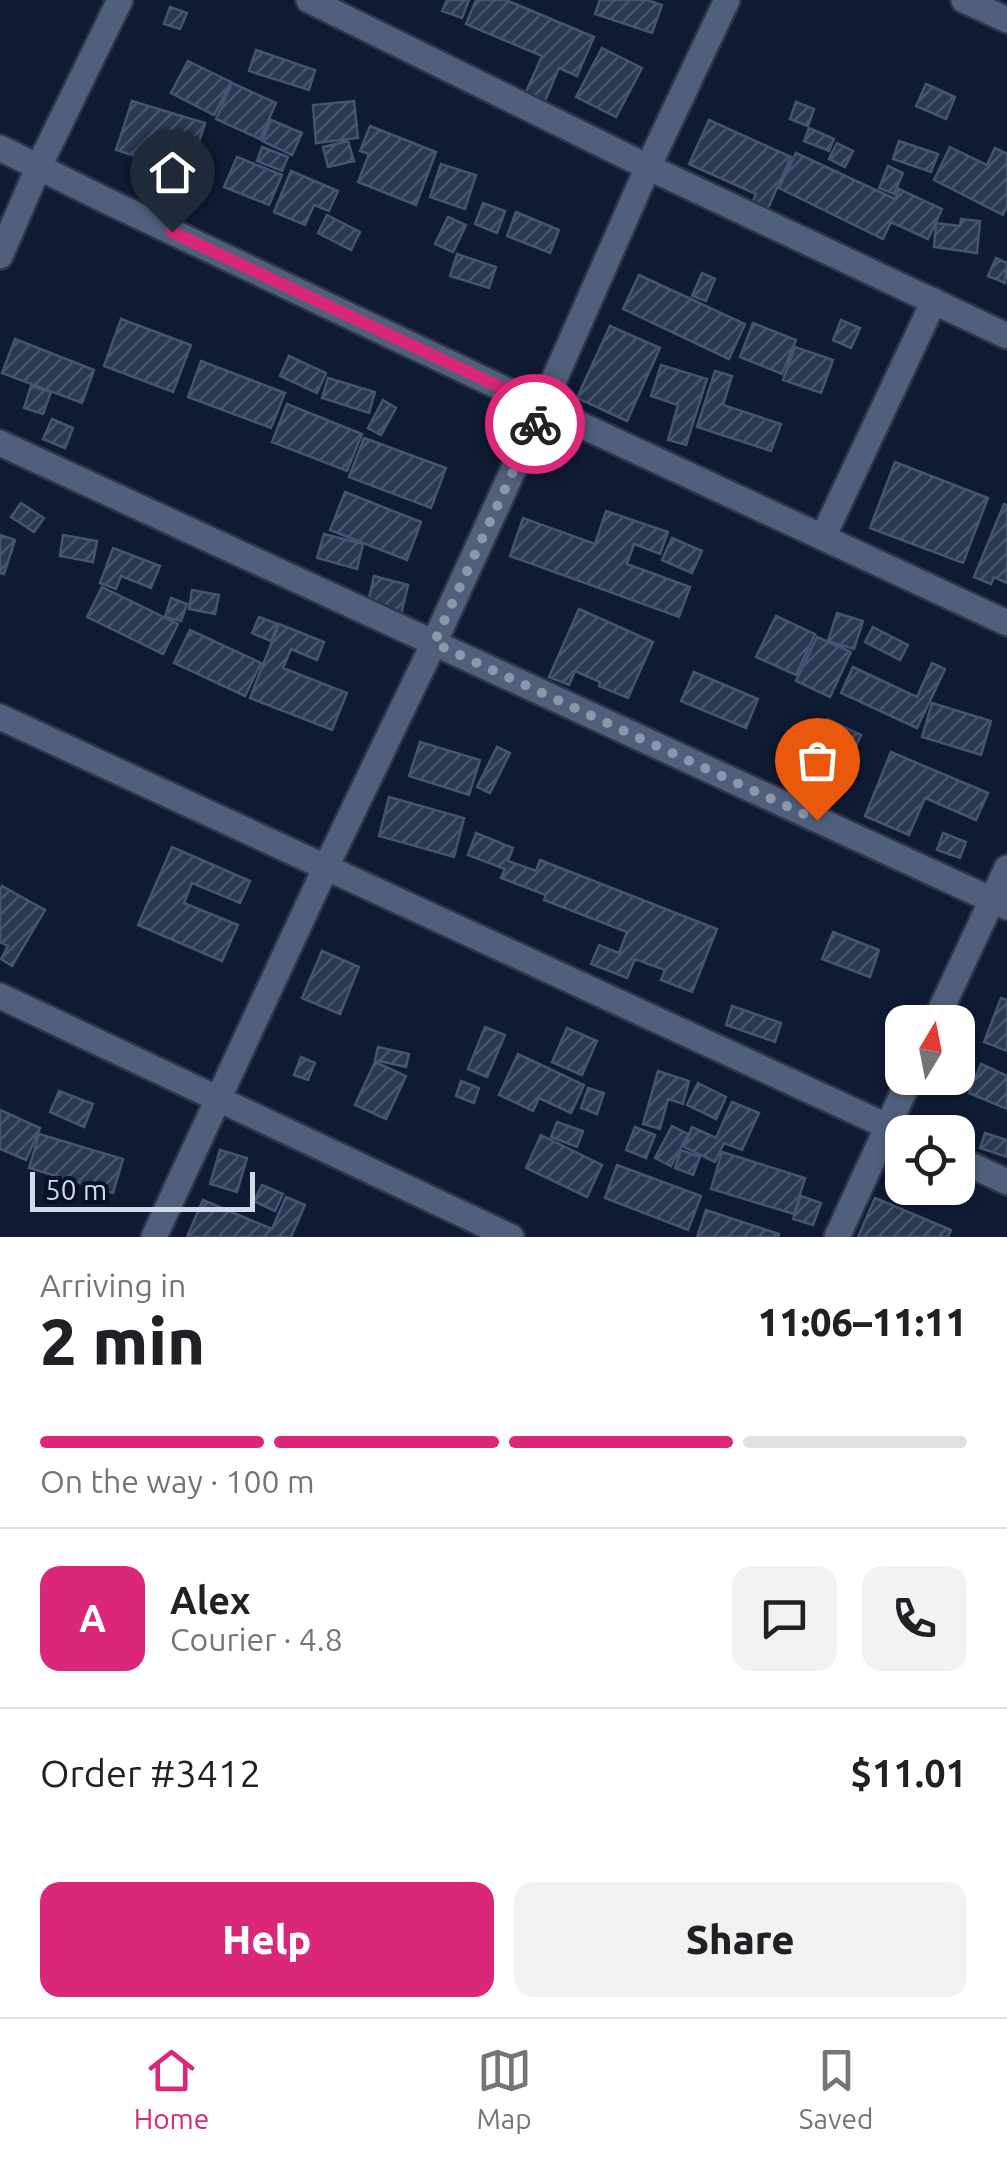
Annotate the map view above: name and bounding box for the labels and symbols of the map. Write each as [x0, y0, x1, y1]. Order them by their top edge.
pin [130, 130, 215, 233]
courier [485, 374, 585, 474]
pin [775, 718, 860, 821]
north arrow [885, 1005, 975, 1095]
scale bar [30, 1167, 255, 1212]

